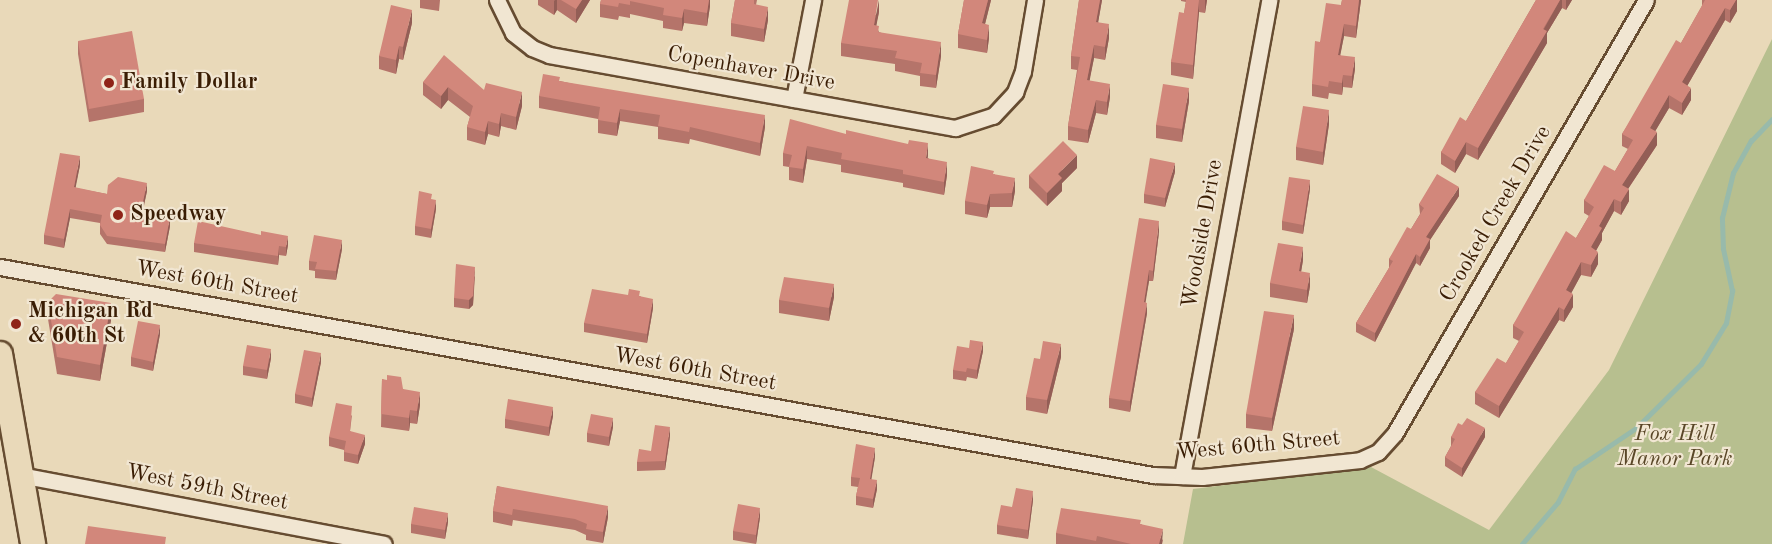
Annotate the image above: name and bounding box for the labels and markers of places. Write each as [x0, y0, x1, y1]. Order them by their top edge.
place label: Family Dollar [121, 70, 257, 96]
marker: Family Dollar [102, 76, 116, 90]
place label: Speedway [130, 202, 226, 228]
marker: Speedway [111, 208, 125, 222]
place label: Michigan Rd & 60th St [28, 298, 153, 350]
marker: Michigan Rd & 60th St [9, 317, 23, 331]

